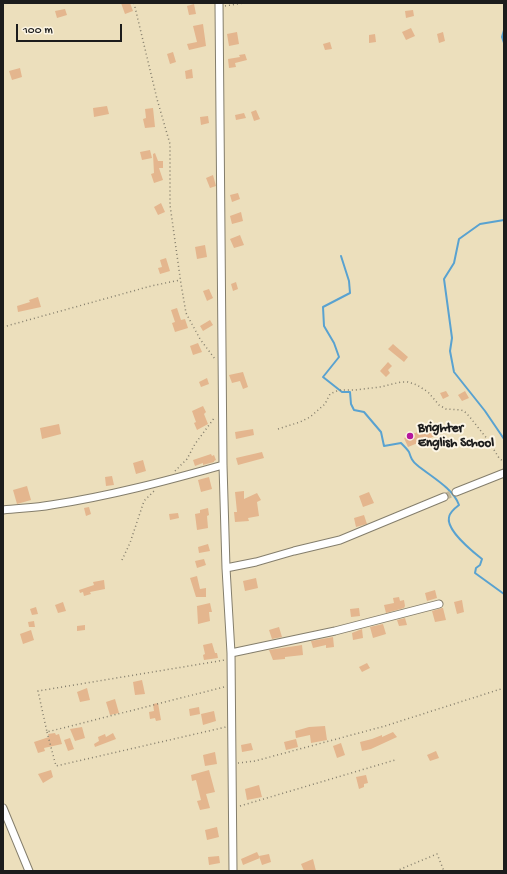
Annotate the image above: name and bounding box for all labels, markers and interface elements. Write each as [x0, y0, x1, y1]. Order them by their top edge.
scale bar [18, 16, 124, 42]
text: 100 m [23, 24, 53, 38]
place label: Brighter English School [418, 421, 494, 452]
marker: Brighter English School [405, 431, 415, 441]

